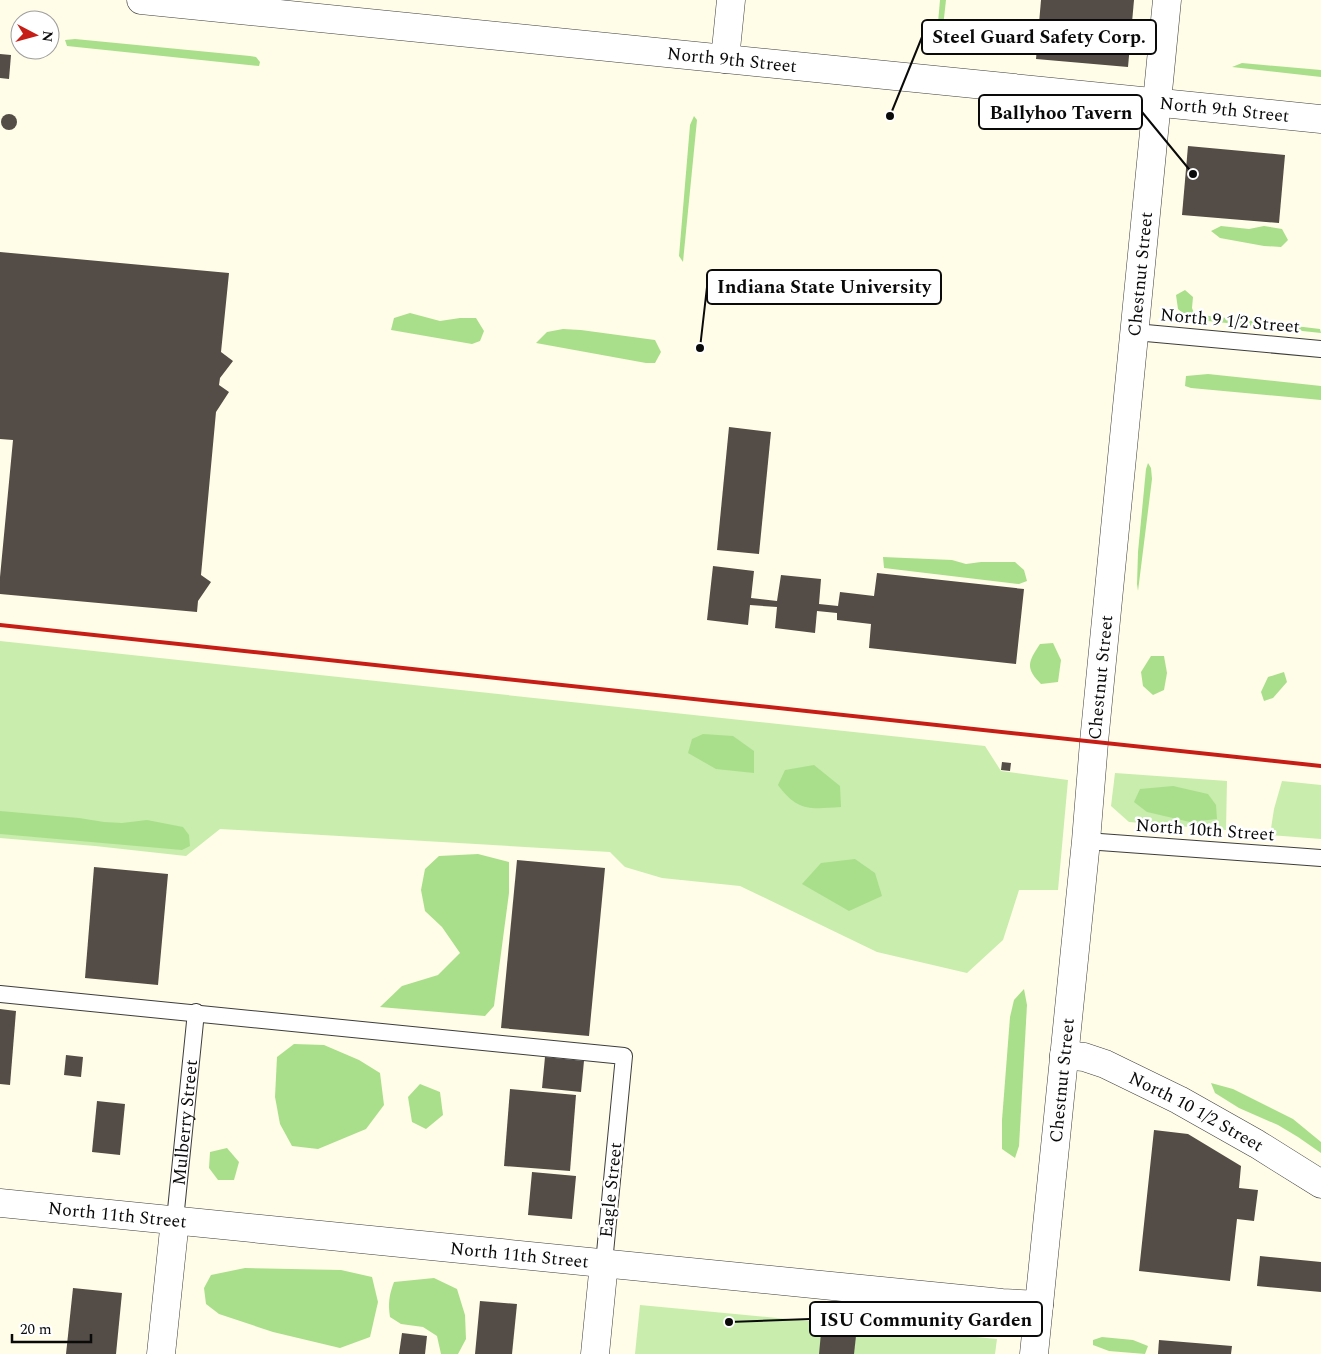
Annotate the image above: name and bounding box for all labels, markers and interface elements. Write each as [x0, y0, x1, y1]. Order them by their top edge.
north arrow [10, 10, 60, 60]
callout: Steel Guard Safety Corp. [922, 20, 1156, 54]
text: Steel Guard Safety Corp. [932, 23, 1146, 52]
text: N [36, 30, 58, 43]
street label: North 9th Street [666, 40, 798, 80]
street label: North 9th Street [1158, 89, 1291, 129]
callout: Ballyhoo Tavern [979, 95, 1142, 129]
text: Ballyhoo Tavern [989, 99, 1133, 128]
street label: Chestnut Street [1120, 211, 1160, 338]
callout: Indiana State University [707, 270, 941, 304]
text: Indiana State University [717, 273, 932, 302]
street label: North 9 1/2 Street [1159, 301, 1301, 341]
street label: Chestnut Street [1081, 614, 1120, 741]
street label: North 10th Street [1135, 812, 1275, 848]
street label: Chestnut Street [1042, 1017, 1081, 1144]
street label: Mulberry Street [165, 1058, 205, 1187]
street label: North 10 1/2 Street [1124, 1064, 1269, 1158]
street label: Eagle Street [593, 1141, 629, 1239]
street label: North 11th Street [47, 1194, 188, 1235]
street label: North 11th Street [449, 1234, 590, 1275]
callout: ISU Community Garden [810, 1302, 1042, 1336]
text: ISU Community Garden [820, 1306, 1032, 1335]
scale bar [12, 1312, 91, 1344]
text: 20 m [20, 1318, 52, 1341]

